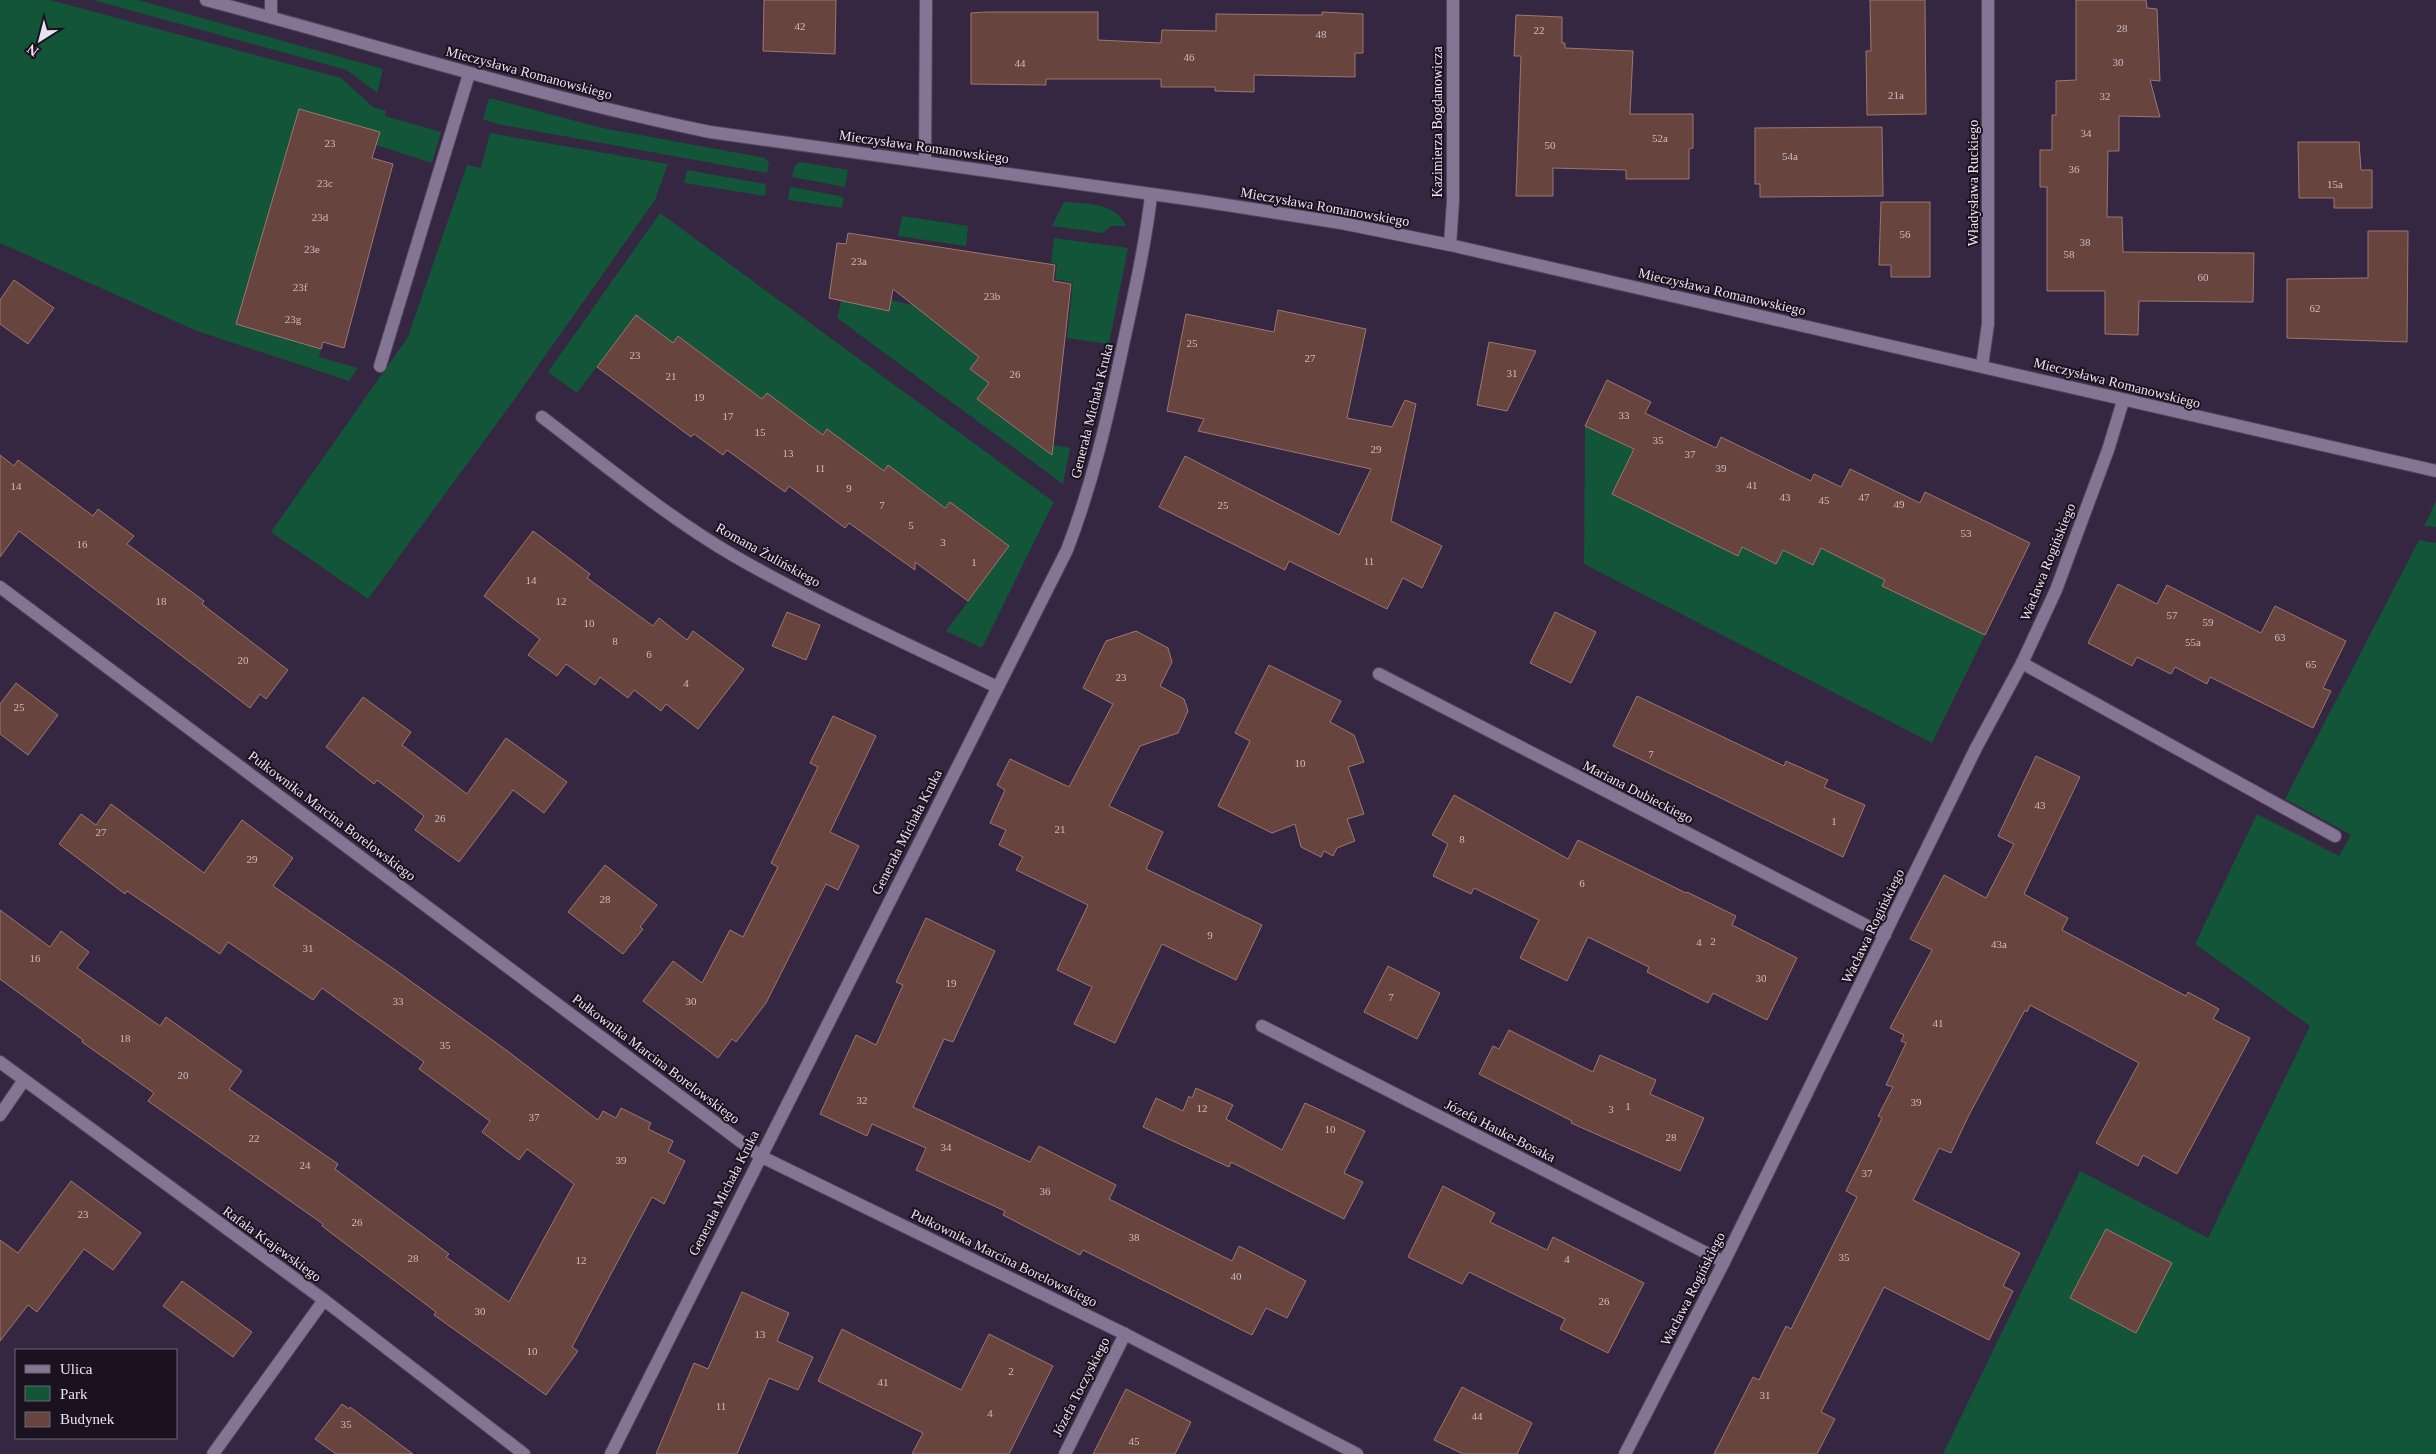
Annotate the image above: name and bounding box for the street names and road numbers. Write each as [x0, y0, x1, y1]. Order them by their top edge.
street label: Mieczysława Romanowskiego [444, 44, 614, 102]
street label: Kazimierza Bogdanowicza [1430, 46, 1445, 198]
street label: Władysława Ruckiego [1966, 120, 1981, 246]
street label: Mieczysława Romanowskiego [838, 128, 1010, 166]
street label: Mieczysława Romanowskiego [1239, 185, 1411, 229]
street label: Mieczysława Romanowskiego [1637, 265, 1807, 319]
street label: Generała Michała Kruka [1068, 341, 1116, 480]
street label: Mieczysława Romanowskiego [2032, 355, 2202, 411]
street label: Wacława Rogińskiego [2018, 501, 2078, 623]
street label: Romana Żulińskiego [713, 520, 823, 590]
street label: Pułkownika Marcina Borelowskiego [246, 748, 418, 884]
street label: Mariana Dubieckiego [1580, 758, 1696, 826]
street label: Generała Michała Kruka [869, 766, 945, 897]
street label: Wacława Rogińskiego [1839, 866, 1907, 986]
street label: Pułkownika Marcina Borelowskiego [570, 991, 742, 1127]
street label: Józefa Hauke-Bosaka [1442, 1097, 1558, 1166]
street label: Generała Michała Kruka [686, 1127, 762, 1258]
street label: Rafała Krajewskiego [220, 1203, 324, 1285]
street label: Pułkownika Marcina Borelowskiego [908, 1206, 1100, 1310]
street label: Wacława Rogińskiego [1658, 1230, 1728, 1348]
street label: Józefa Toczyskiego [1049, 1335, 1113, 1439]

